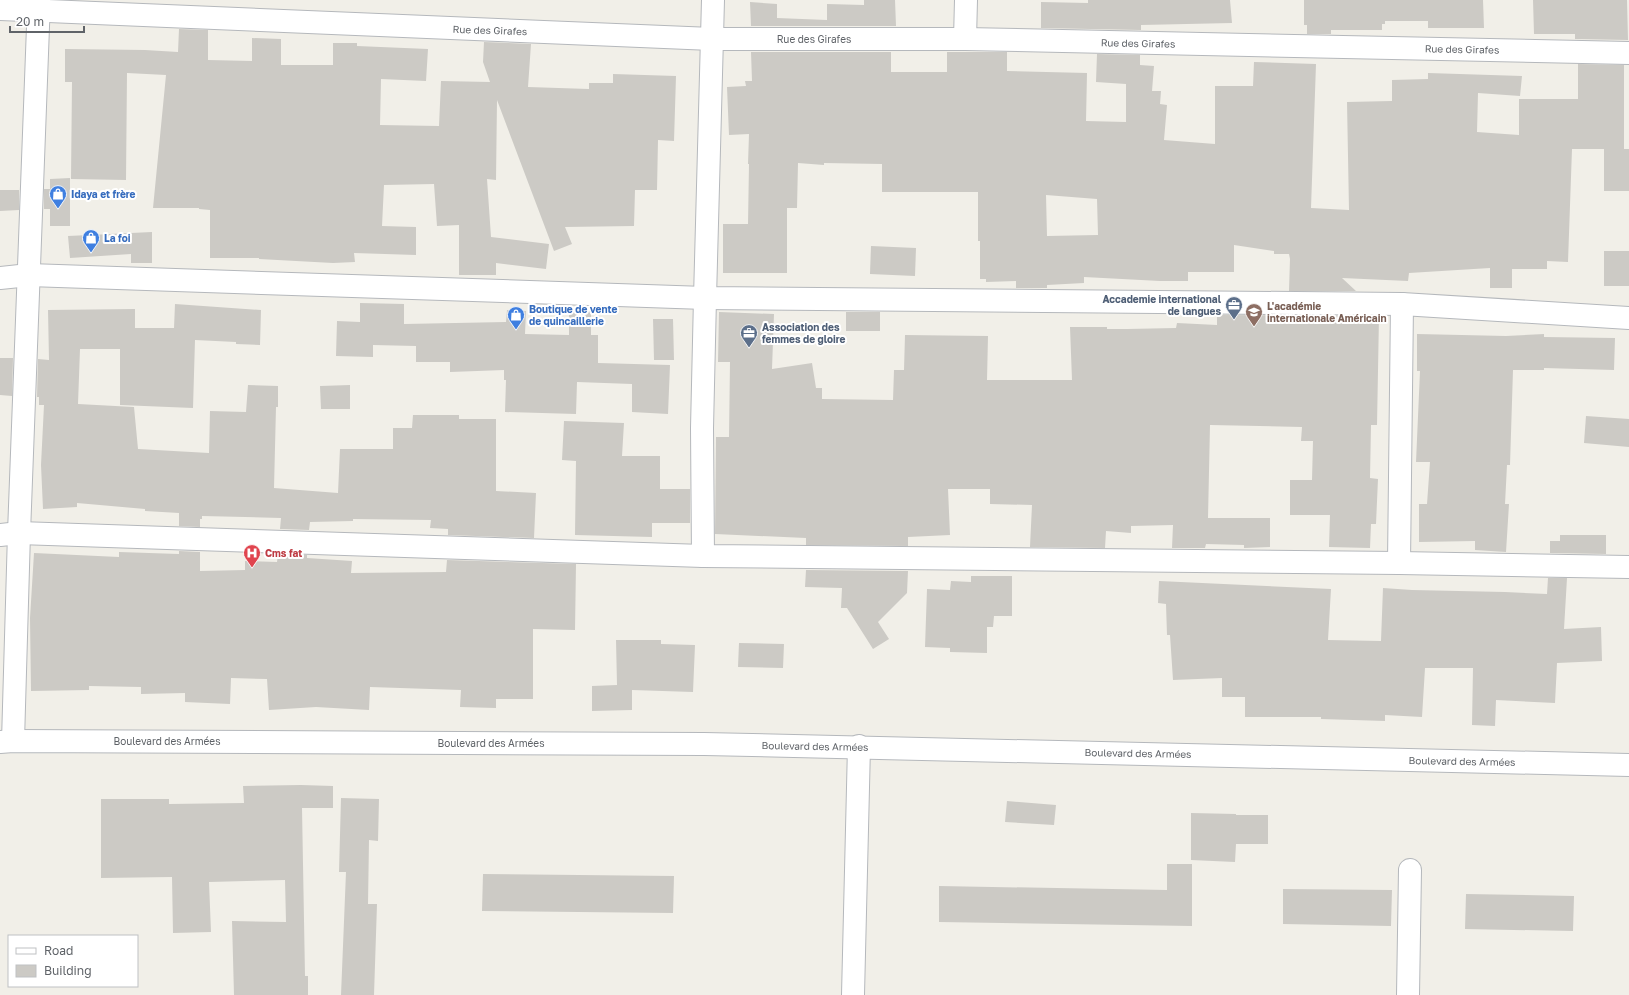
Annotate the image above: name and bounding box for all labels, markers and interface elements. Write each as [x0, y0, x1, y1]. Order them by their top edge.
scale bar [10, 8, 84, 34]
text: 20 m [16, 14, 44, 29]
street label: Rue des Girafes [453, 23, 527, 37]
street label: Rue des Girafes [777, 33, 851, 45]
street label: Rue des Girafes [1101, 36, 1175, 50]
street label: Rue des Girafes [1425, 42, 1499, 56]
shop icon: Idaya et frère [48, 184, 68, 209]
place label: Idaya et frère [71, 188, 136, 200]
shop icon: La foi [81, 228, 101, 253]
place label: La foi [104, 232, 131, 244]
place label: Accademie international de langues [1102, 293, 1222, 317]
office icon: Accademie international de langues [1224, 295, 1244, 320]
place label: L'académie internationale Américain [1267, 300, 1386, 324]
school or university icon: L'académie internationale Américain [1244, 302, 1264, 327]
place label: Boutique de vente de quincaillerie [529, 303, 618, 327]
shop icon: Boutique de vente de quincaillerie [506, 305, 526, 330]
place label: Association des femmes de gloire [762, 321, 845, 345]
office icon: Association des femmes de gloire [739, 323, 759, 348]
hospital icon: Cms fat [242, 543, 262, 568]
place label: Cms fat [265, 547, 302, 559]
street label: Boulevard des Armées [114, 735, 220, 747]
street label: Boulevard des Armées [438, 737, 544, 749]
street label: Boulevard des Armées [761, 739, 869, 753]
street label: Boulevard des Armées [1084, 746, 1192, 760]
street label: Boulevard des Armées [1408, 754, 1516, 768]
legend [8, 935, 138, 987]
text: Road [44, 943, 73, 958]
text: Building [44, 963, 92, 978]

